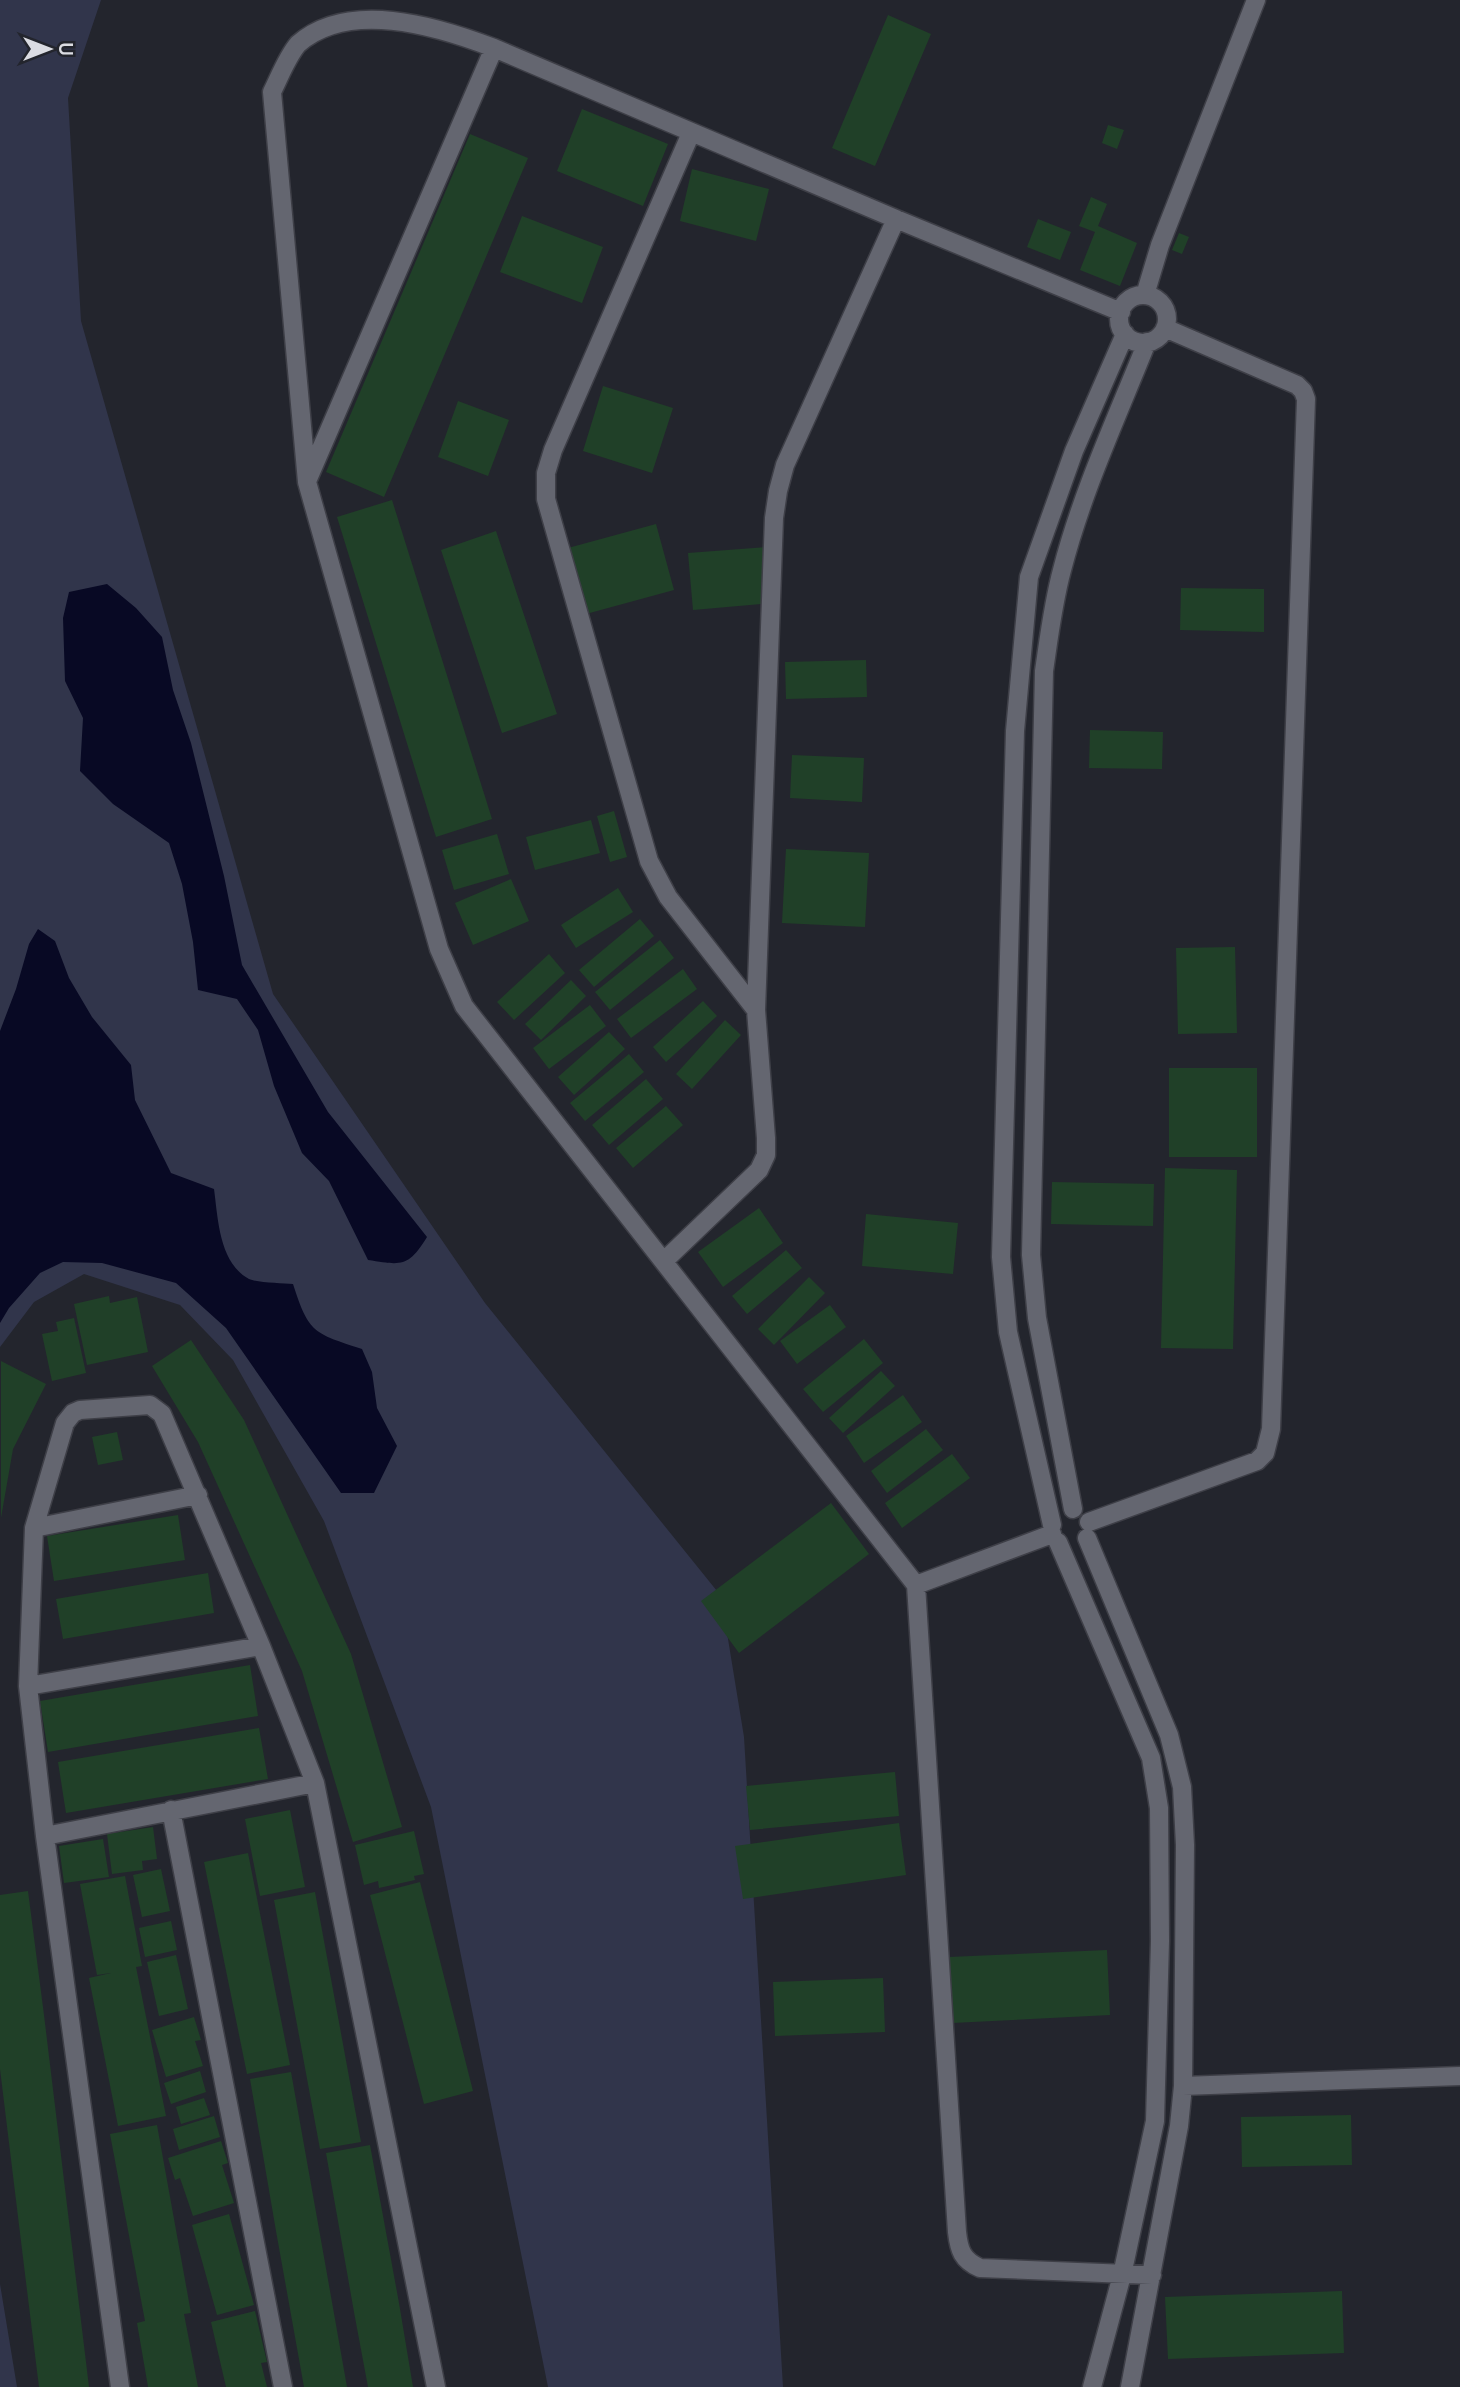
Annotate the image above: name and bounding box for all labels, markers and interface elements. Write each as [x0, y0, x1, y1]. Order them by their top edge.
north arrow [14, 14, 84, 84]
text: U [53, 42, 79, 56]

